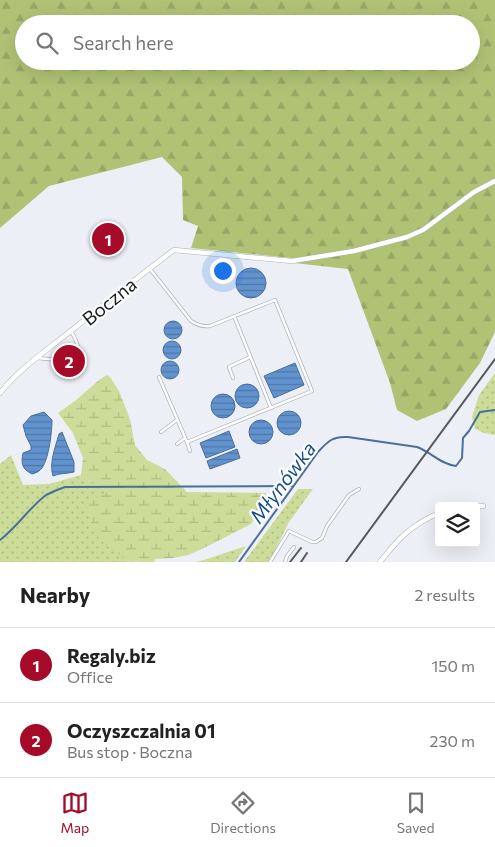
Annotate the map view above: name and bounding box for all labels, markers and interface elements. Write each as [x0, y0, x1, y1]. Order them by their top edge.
search box [15, 15, 480, 70]
icon: search [33, 29, 61, 57]
text: Search here [73, 31, 173, 54]
pin: 1 [92, 220, 124, 258]
your location [210, 258, 236, 284]
street label: Boczna [77, 272, 141, 330]
pin: 2 [53, 342, 85, 380]
water label: Młynówka [244, 437, 320, 527]
map controls [435, 502, 480, 547]
button: layers [435, 502, 480, 547]
text: Nearby [20, 582, 90, 607]
text: 2 results [414, 585, 475, 604]
text: Regaly.biz [67, 644, 156, 667]
text: 1 [32, 656, 40, 675]
text: 150 m [432, 656, 475, 675]
text: Office [67, 667, 113, 686]
text: Oczyszczalnia 01 [67, 719, 216, 742]
text: 2 [31, 731, 41, 750]
text: 230 m [430, 731, 475, 750]
text: Bus stop · Boczna [67, 742, 193, 761]
tab: Map [60, 789, 89, 836]
tab: Directions [210, 789, 276, 836]
tab: Saved [397, 789, 435, 836]

